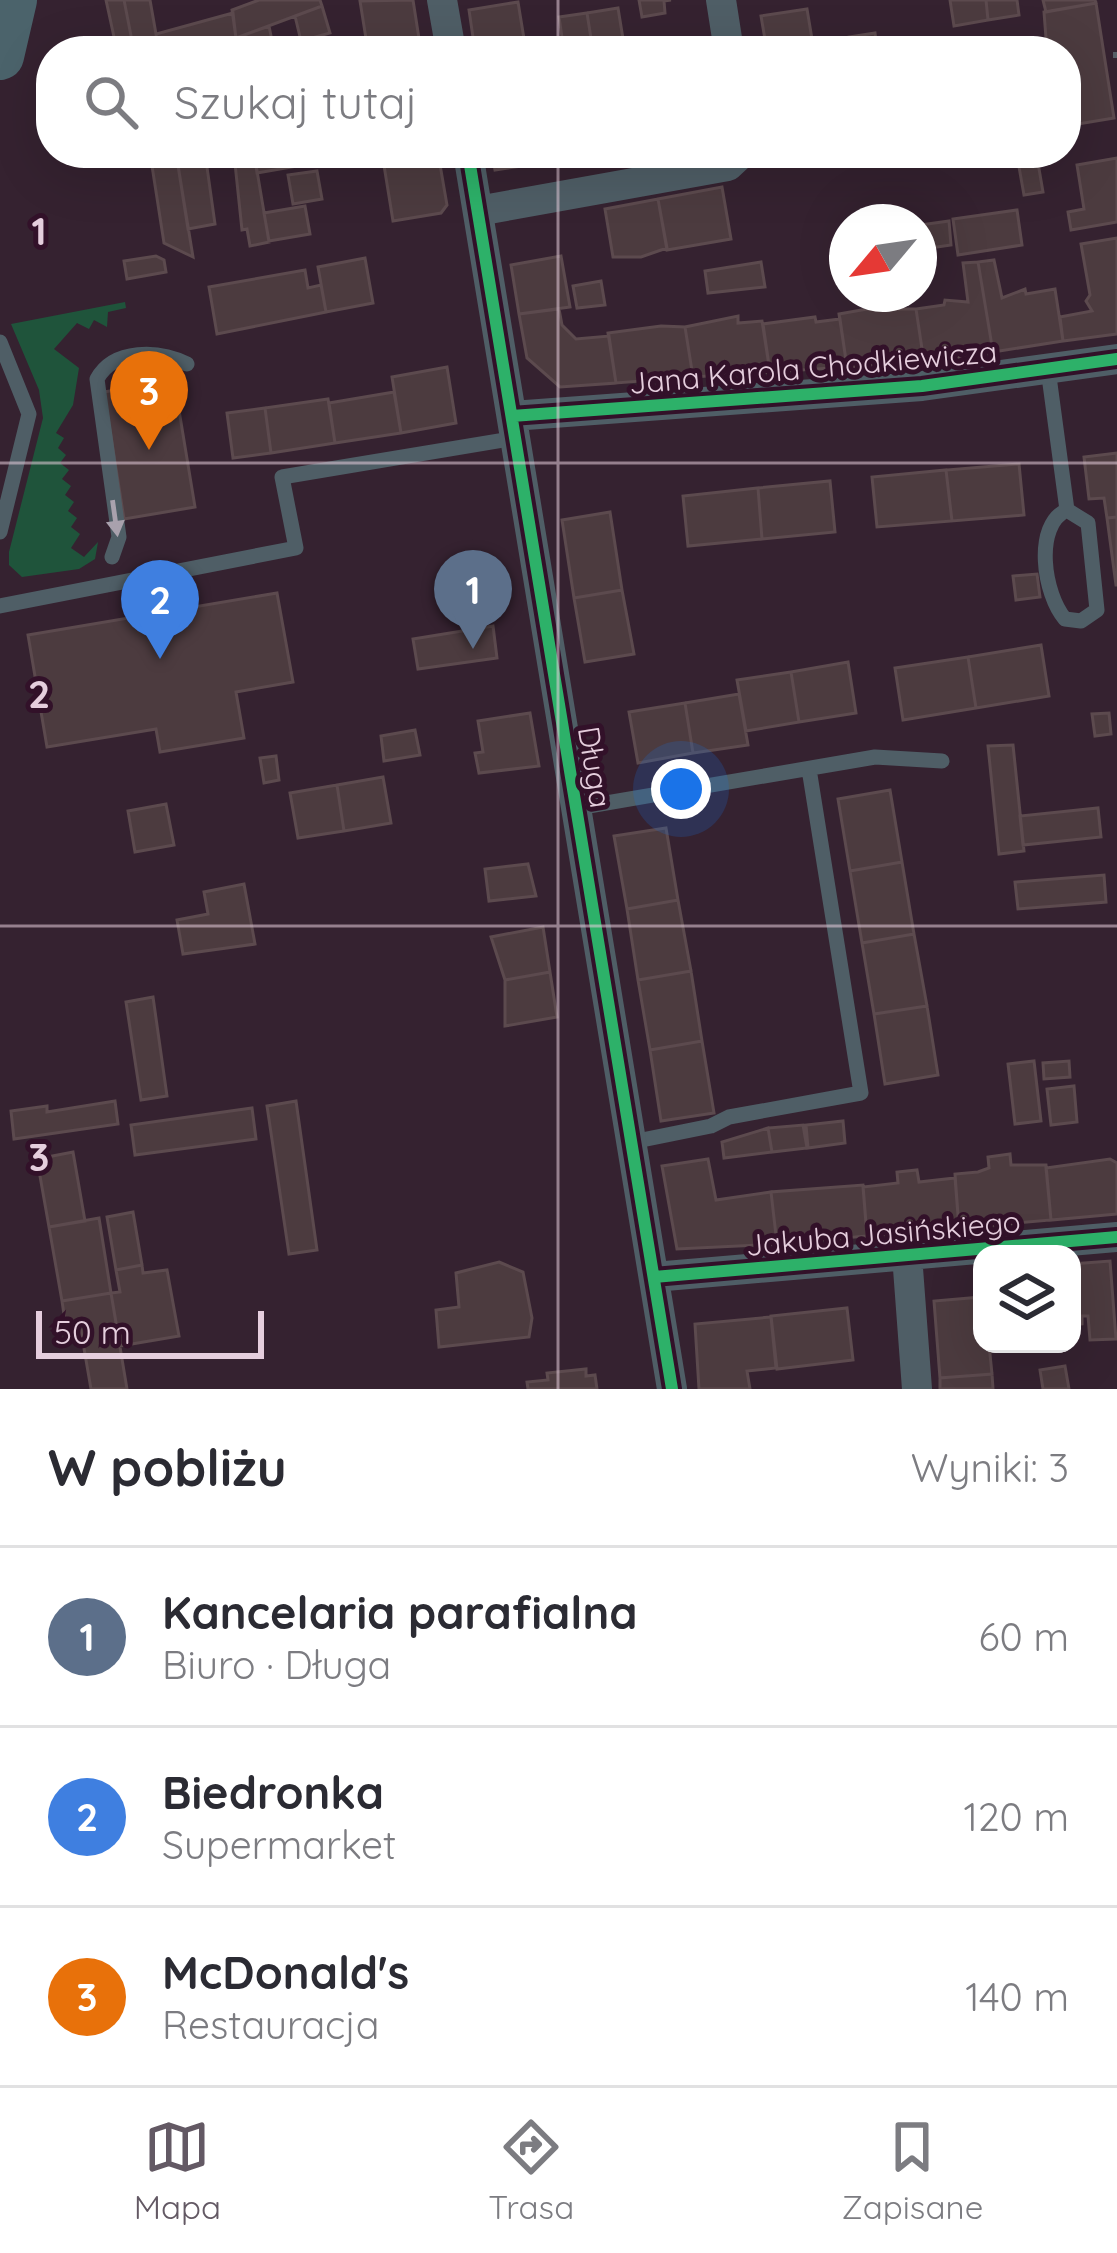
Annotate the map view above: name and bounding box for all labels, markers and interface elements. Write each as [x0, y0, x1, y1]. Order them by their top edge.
search box [36, 36, 1081, 168]
icon: search [78, 69, 144, 135]
text: Szukaj tutaj [174, 74, 418, 130]
north arrow [829, 204, 937, 312]
text: 1 [31, 206, 47, 255]
street label: Jana Karola Chodkiewicza [627, 332, 999, 402]
pin: 3 [110, 351, 188, 450]
one-way arrow [106, 500, 125, 538]
pin: 1 [434, 550, 512, 649]
pin: 2 [121, 560, 199, 659]
text: 2 [28, 669, 50, 718]
street label: Długa [570, 724, 620, 810]
your location [651, 759, 711, 819]
text: 3 [29, 1132, 49, 1181]
street label: Jakuba Jasińskiego [744, 1202, 1022, 1264]
map controls [973, 1245, 1081, 1353]
button: layers [973, 1245, 1081, 1353]
scale bar [36, 1305, 264, 1358]
text: 50 m [54, 1311, 131, 1352]
text: W pobliżu [48, 1435, 287, 1499]
text: Wyniki: 3 [911, 1443, 1069, 1492]
text: Kancelaria parafialna [162, 1584, 637, 1640]
text: 1 [79, 1612, 95, 1661]
text: 60 m [979, 1612, 1069, 1661]
text: Biuro · Długa [162, 1640, 391, 1689]
text: Biedronka [162, 1764, 384, 1820]
text: 2 [76, 1792, 98, 1841]
text: 120 m [964, 1792, 1069, 1841]
text: Supermarket [162, 1820, 396, 1869]
text: McDonald's [162, 1944, 409, 2000]
text: 3 [77, 1972, 97, 2021]
text: 140 m [965, 1972, 1069, 2021]
text: Restauracja [162, 2000, 379, 2049]
tab: Mapa [134, 2114, 221, 2227]
tab: Trasa [488, 2114, 574, 2227]
tab: Zapisane [842, 2114, 983, 2227]

